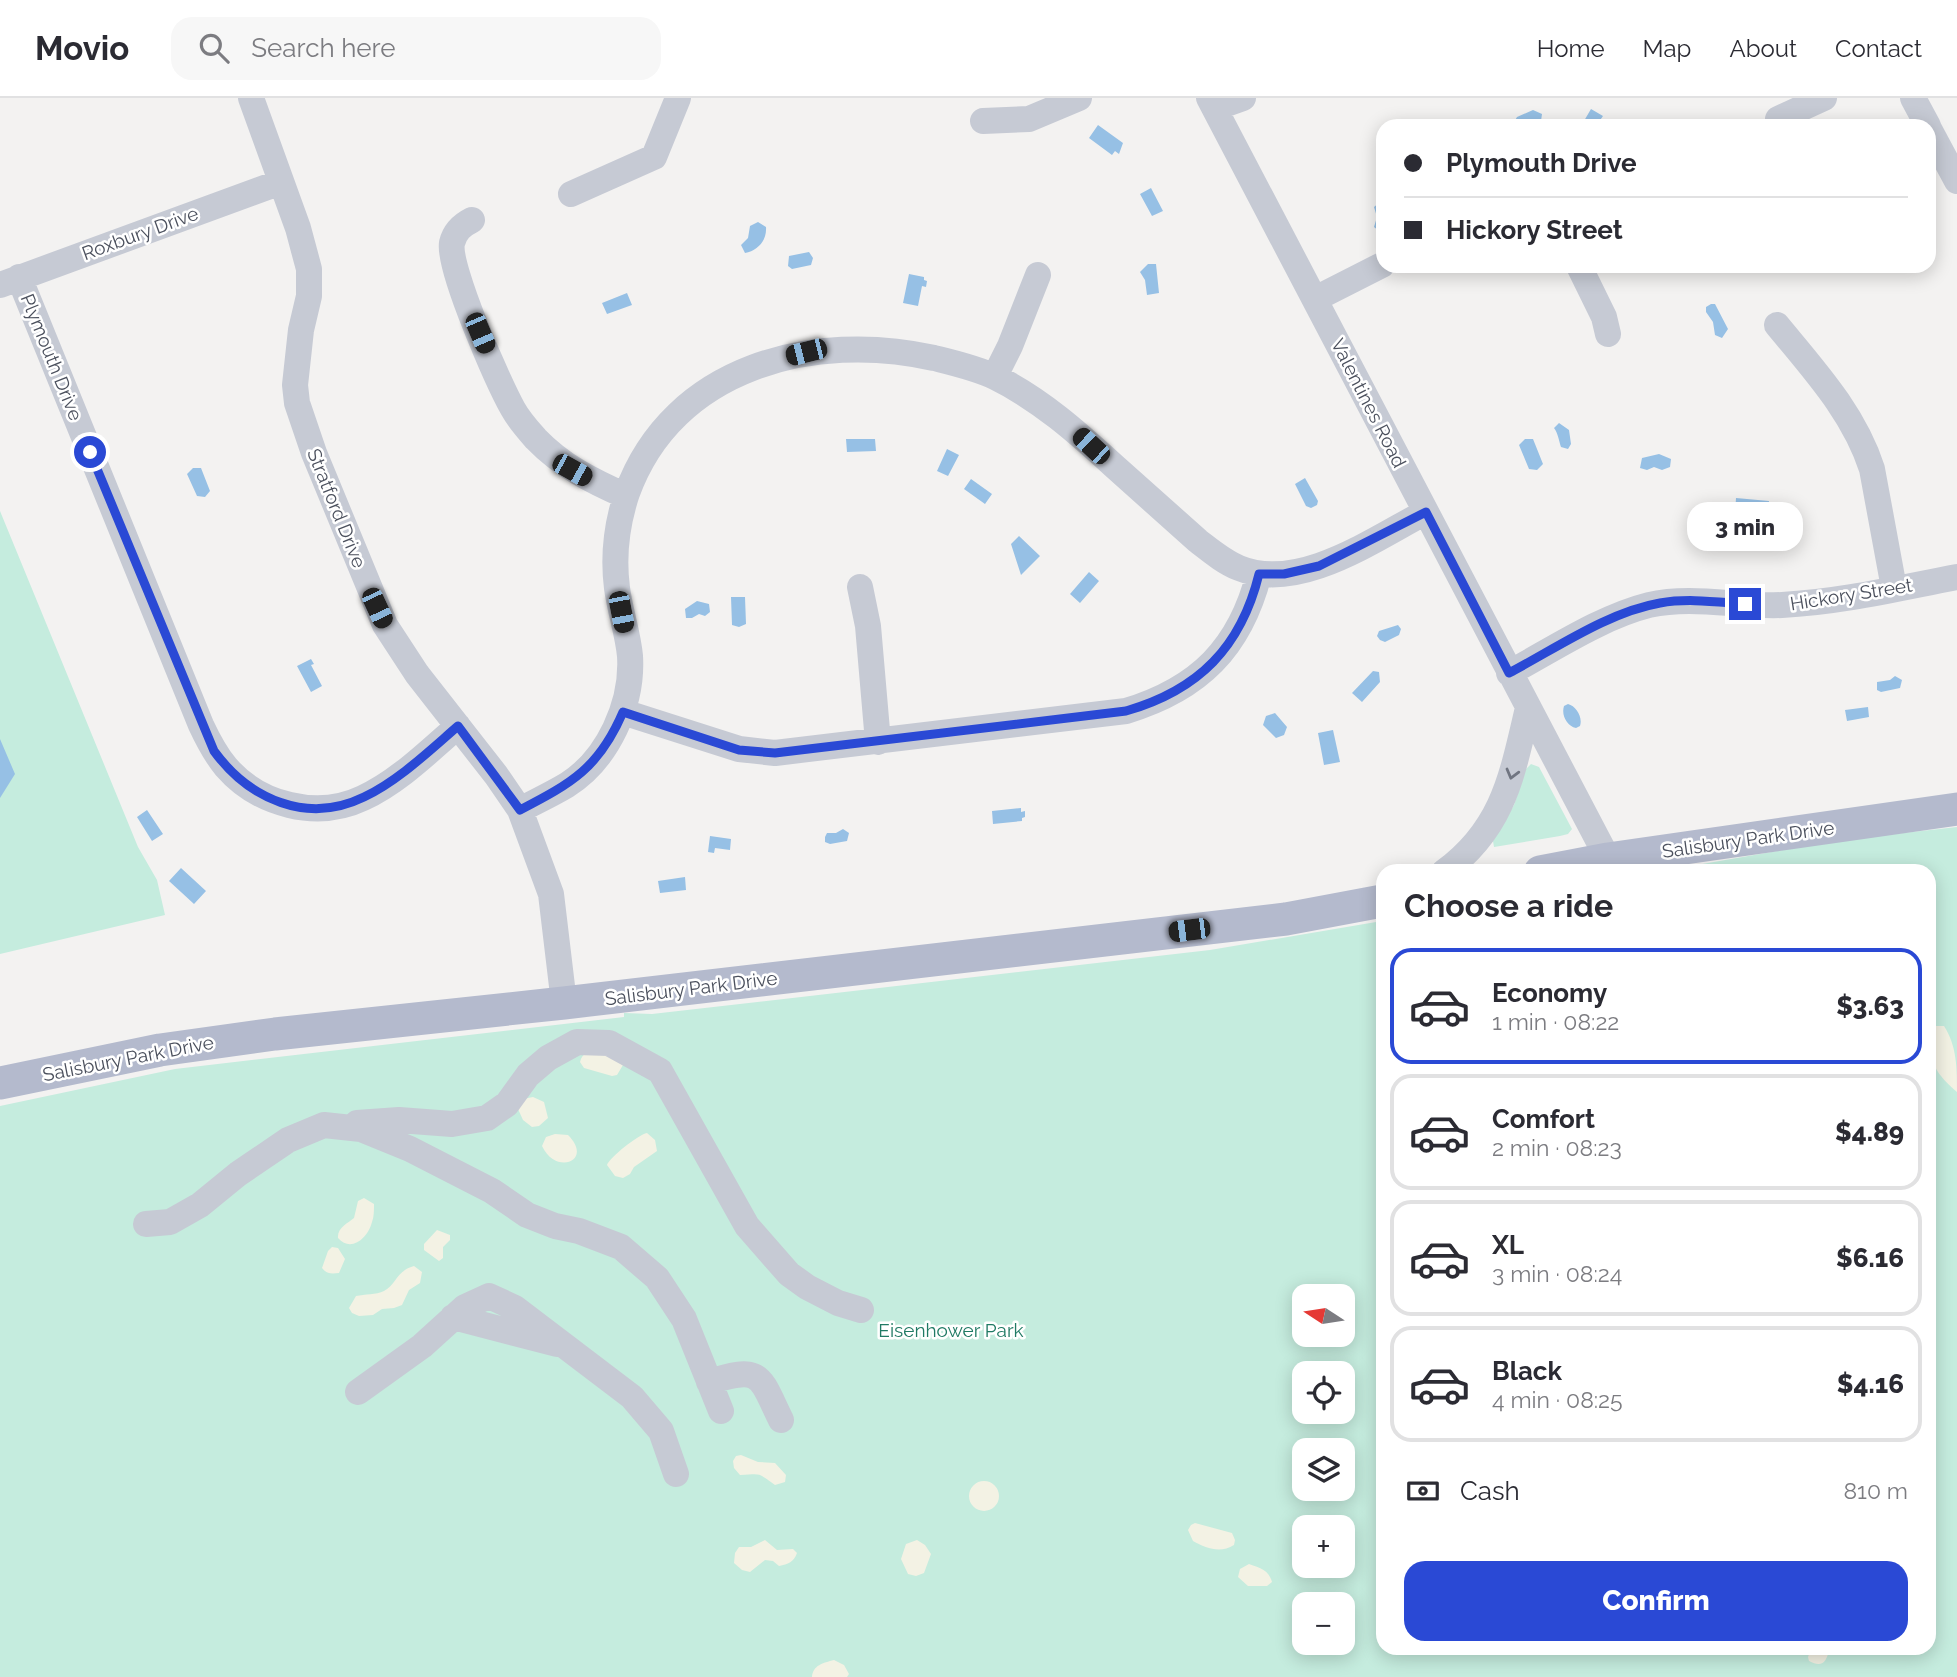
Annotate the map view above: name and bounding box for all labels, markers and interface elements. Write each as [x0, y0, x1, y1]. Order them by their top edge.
search box [171, 17, 661, 80]
text: Movio [35, 29, 129, 68]
icon: search [195, 29, 233, 67]
text: Search here [251, 33, 396, 63]
text: Home [1537, 34, 1605, 63]
text: Map [1643, 34, 1691, 63]
text: About [1729, 34, 1797, 63]
text: Contact [1835, 34, 1922, 63]
text: Plymouth Drive [1446, 148, 1637, 178]
street label: Roxbury Drive [79, 202, 201, 264]
text: Hickory Street [1446, 215, 1623, 245]
street label: Plymouth Drive [17, 290, 87, 424]
car [463, 310, 498, 356]
street label: Valentines Road [1327, 335, 1411, 471]
car [784, 337, 829, 367]
car [1069, 424, 1114, 468]
route start [74, 436, 106, 468]
street label: Stratford Drive [303, 445, 371, 571]
car [549, 451, 596, 489]
callout: 3 min [1687, 503, 1803, 552]
text: 3 min [1715, 513, 1775, 540]
street label: Hickory Street [1788, 573, 1914, 615]
car [359, 585, 396, 631]
route end [1729, 588, 1761, 620]
car [607, 589, 636, 635]
one-way arrow [1506, 768, 1520, 780]
street label: Salisbury Park Drive [1660, 816, 1836, 862]
text: Choose a ride [1404, 887, 1613, 924]
car [1167, 917, 1212, 943]
street label: Salisbury Park Drive [603, 966, 779, 1010]
icon: car [1408, 975, 1471, 1038]
text: Economy [1492, 978, 1607, 1008]
text: $3.63 [1836, 991, 1904, 1021]
text: 1 min · 08:22 [1492, 1008, 1619, 1035]
street label: Salisbury Park Drive [41, 1031, 215, 1085]
icon: car [1408, 1101, 1471, 1164]
text: Comfort [1492, 1104, 1595, 1134]
text: $4.89 [1835, 1117, 1904, 1147]
text: 2 min · 08:23 [1492, 1134, 1622, 1161]
icon: car [1408, 1227, 1471, 1290]
text: XL [1492, 1230, 1524, 1260]
text: $6.16 [1836, 1243, 1904, 1273]
text: 3 min · 08:24 [1492, 1260, 1622, 1287]
north arrow [1292, 1284, 1354, 1348]
map controls [1292, 1284, 1355, 1655]
park label: Eisenhower Park [878, 1319, 1024, 1341]
icon: car [1408, 1353, 1471, 1416]
text: Black [1492, 1356, 1562, 1386]
button: locate [1292, 1361, 1355, 1424]
text: $4.16 [1837, 1369, 1904, 1399]
text: 4 min · 08:25 [1492, 1386, 1623, 1413]
button: layers [1292, 1438, 1355, 1501]
icon: cash [1404, 1472, 1442, 1510]
text: Cash [1460, 1476, 1520, 1506]
text: 810 m [1843, 1477, 1908, 1504]
button: + [1292, 1515, 1355, 1578]
button: Confirm [1404, 1561, 1908, 1641]
button: − [1292, 1592, 1355, 1655]

